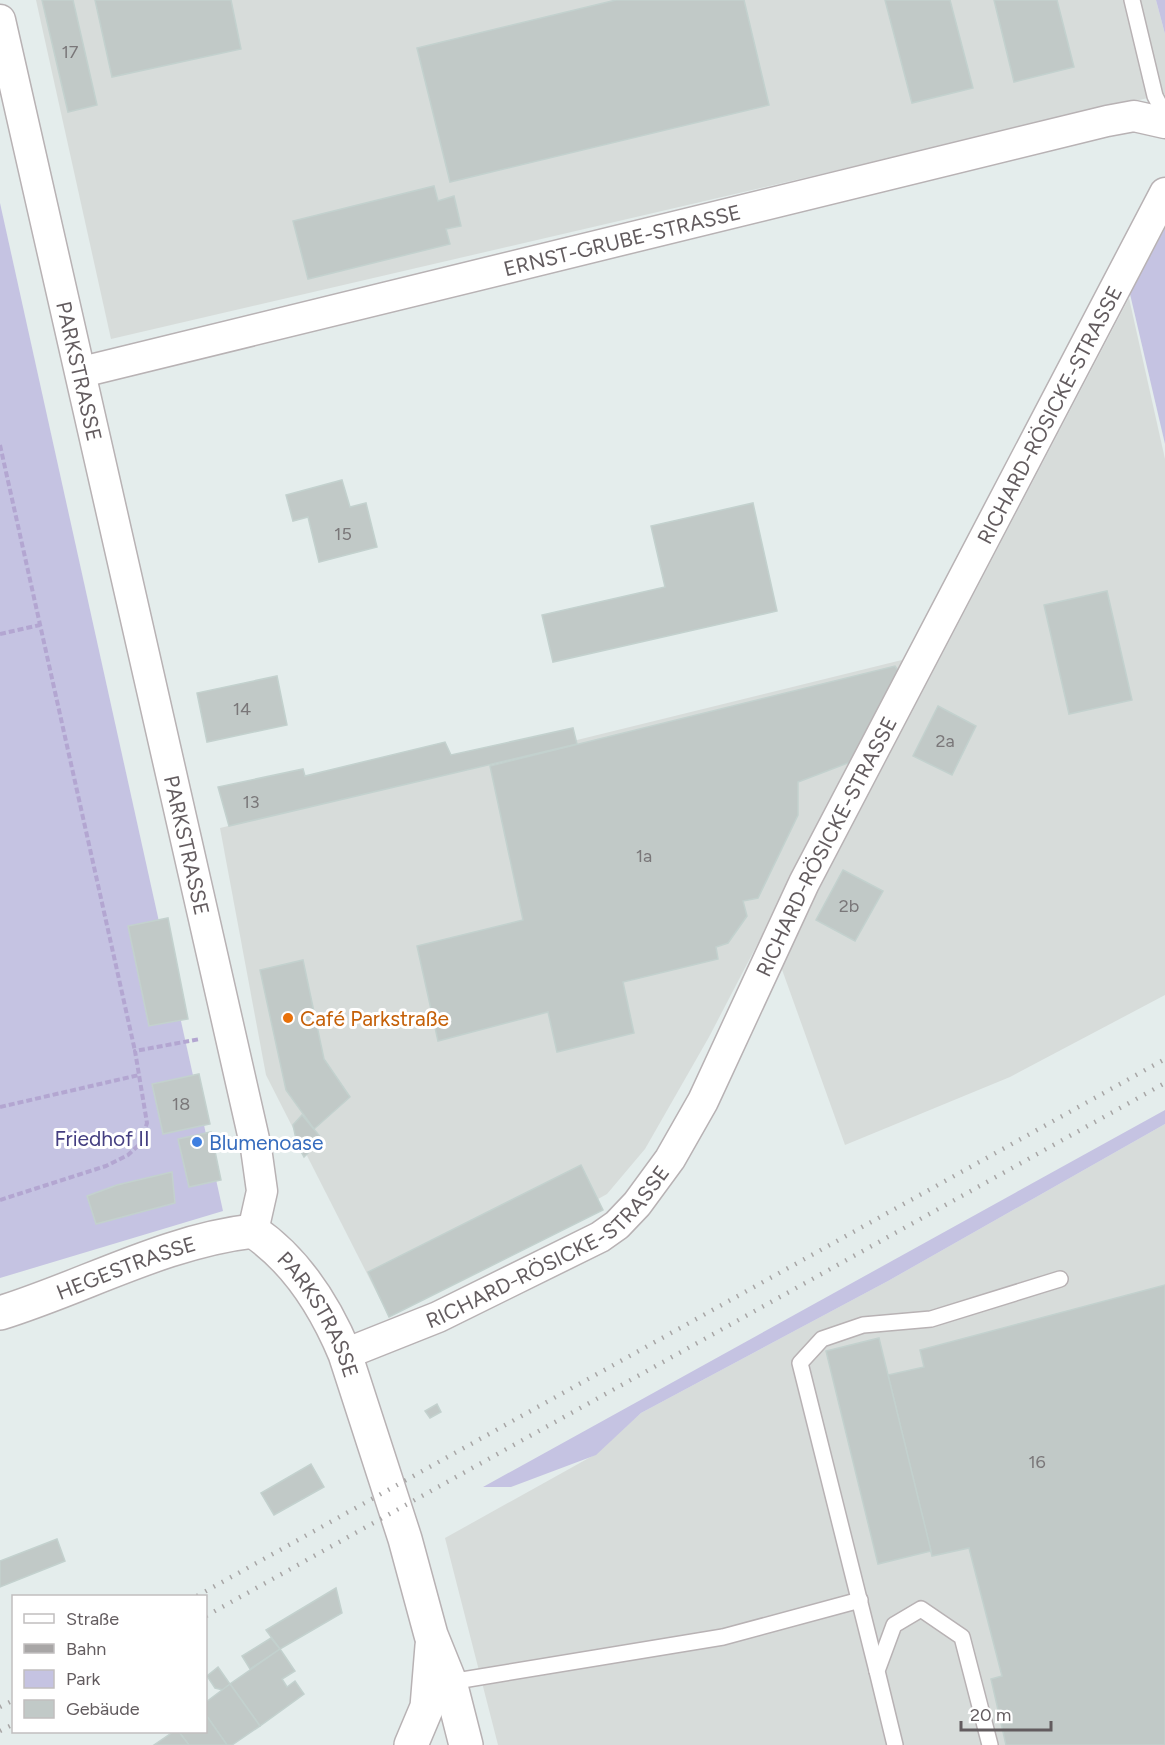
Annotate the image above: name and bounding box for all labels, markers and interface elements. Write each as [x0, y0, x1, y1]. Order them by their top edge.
house number: 17 [61, 41, 79, 63]
street label: ERNST-GRUBE-STRASSE [501, 199, 743, 281]
street label: RICHARD-RÖSICKE-STRASSE [971, 281, 1127, 548]
street label: PARKSTRASSE [52, 299, 108, 443]
house number: 15 [334, 523, 352, 545]
house number: 14 [233, 698, 251, 720]
street label: RICHARD-RÖSICKE-STRASSE [750, 712, 902, 980]
house number: 2a [935, 730, 955, 752]
street label: PARKSTRASSE [159, 773, 215, 917]
house number: 13 [242, 791, 260, 813]
house number: 1a [636, 845, 652, 867]
house number: 2b [839, 895, 859, 917]
place label: Café Parkstraße [300, 1006, 449, 1031]
marker: Café Parkstraße [281, 1011, 295, 1025]
house number: 18 [172, 1093, 190, 1115]
park label: Friedhof II [54, 1126, 150, 1151]
place label: Blumenoase [209, 1130, 323, 1155]
marker: Blumenoase [190, 1135, 204, 1149]
street label: RICHARD-RÖSICKE-STRASSE [422, 1160, 674, 1333]
street label: HEGESTRASSE [53, 1230, 198, 1304]
street label: PARKSTRASSE [273, 1246, 364, 1381]
house number: 16 [1028, 1451, 1046, 1473]
legend [12, 1595, 207, 1733]
text: Straße [66, 1608, 119, 1630]
text: Bahn [66, 1638, 106, 1660]
text: Park [66, 1668, 101, 1690]
scale bar [961, 1694, 1051, 1732]
text: Gebäude [66, 1698, 140, 1720]
text: 20 m [970, 1704, 1011, 1726]

